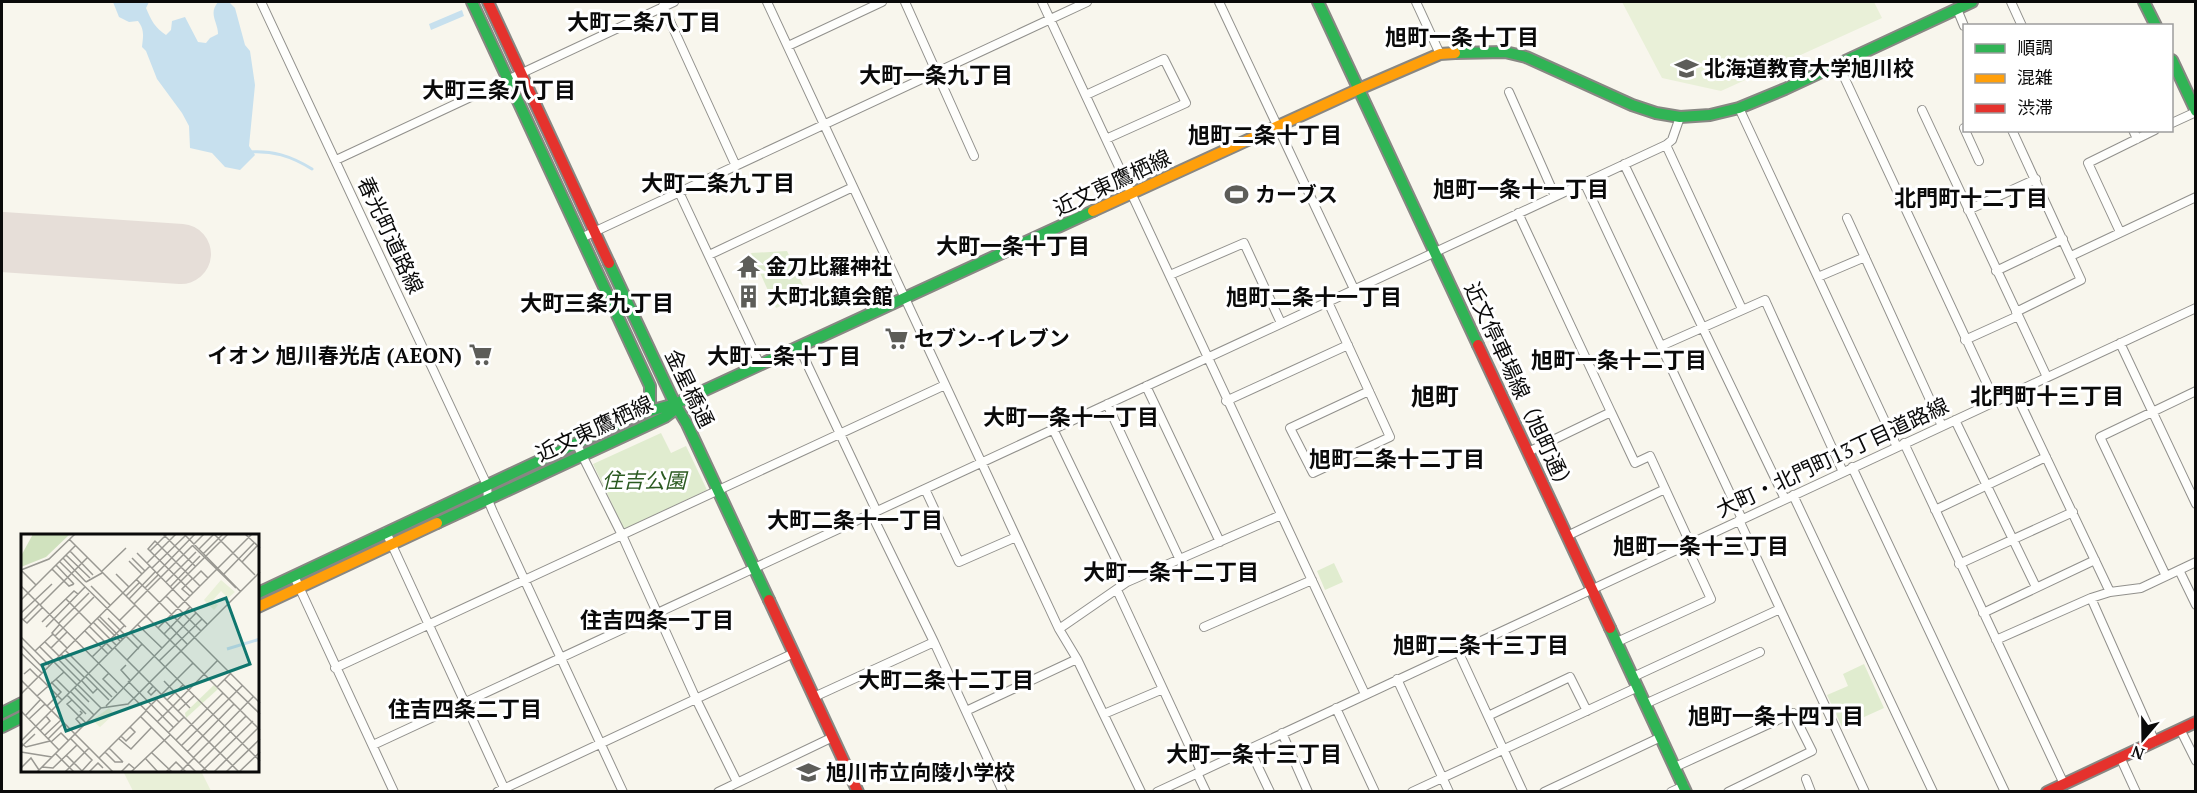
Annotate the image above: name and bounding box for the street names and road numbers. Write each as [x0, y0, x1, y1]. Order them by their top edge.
street label: 近文東鷹栖線 [1049, 143, 1175, 221]
street label: 春光町道路線 [352, 172, 430, 298]
street label: 近文停車場線（旭町通） [1458, 277, 1582, 499]
street label: 金星橋通 [659, 344, 721, 432]
street label: 近文東鷹栖線 [531, 389, 657, 467]
street label: 大町・北門町13丁目道路線 [1711, 391, 1953, 523]

